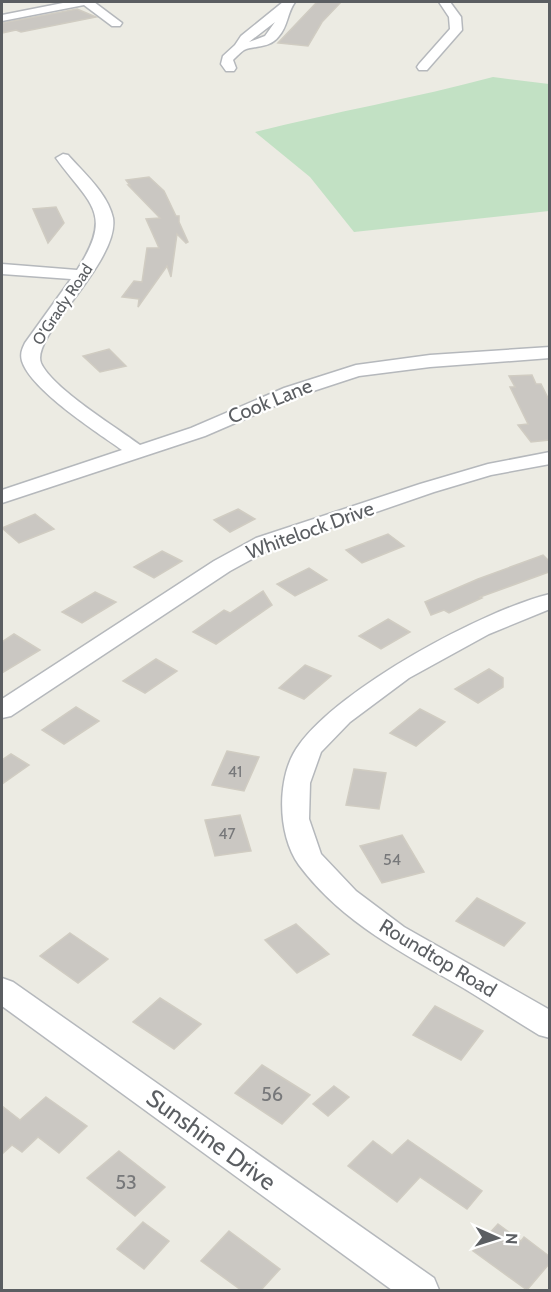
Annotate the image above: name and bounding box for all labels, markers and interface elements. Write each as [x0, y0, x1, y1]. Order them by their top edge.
street label: O'Grady Road [28, 260, 96, 348]
street label: Cook Lane [224, 373, 316, 429]
street label: Whitelock Drive [243, 496, 377, 564]
house number: 41 [228, 762, 242, 781]
house number: 47 [218, 824, 236, 843]
house number: 54 [383, 850, 401, 869]
street label: Roundtop Road [375, 914, 501, 1002]
house number: 56 [261, 1082, 283, 1106]
street label: Sunshine Drive [141, 1083, 282, 1196]
house number: 53 [115, 1170, 137, 1194]
north arrow [467, 1208, 527, 1268]
text: N [502, 1233, 521, 1245]

